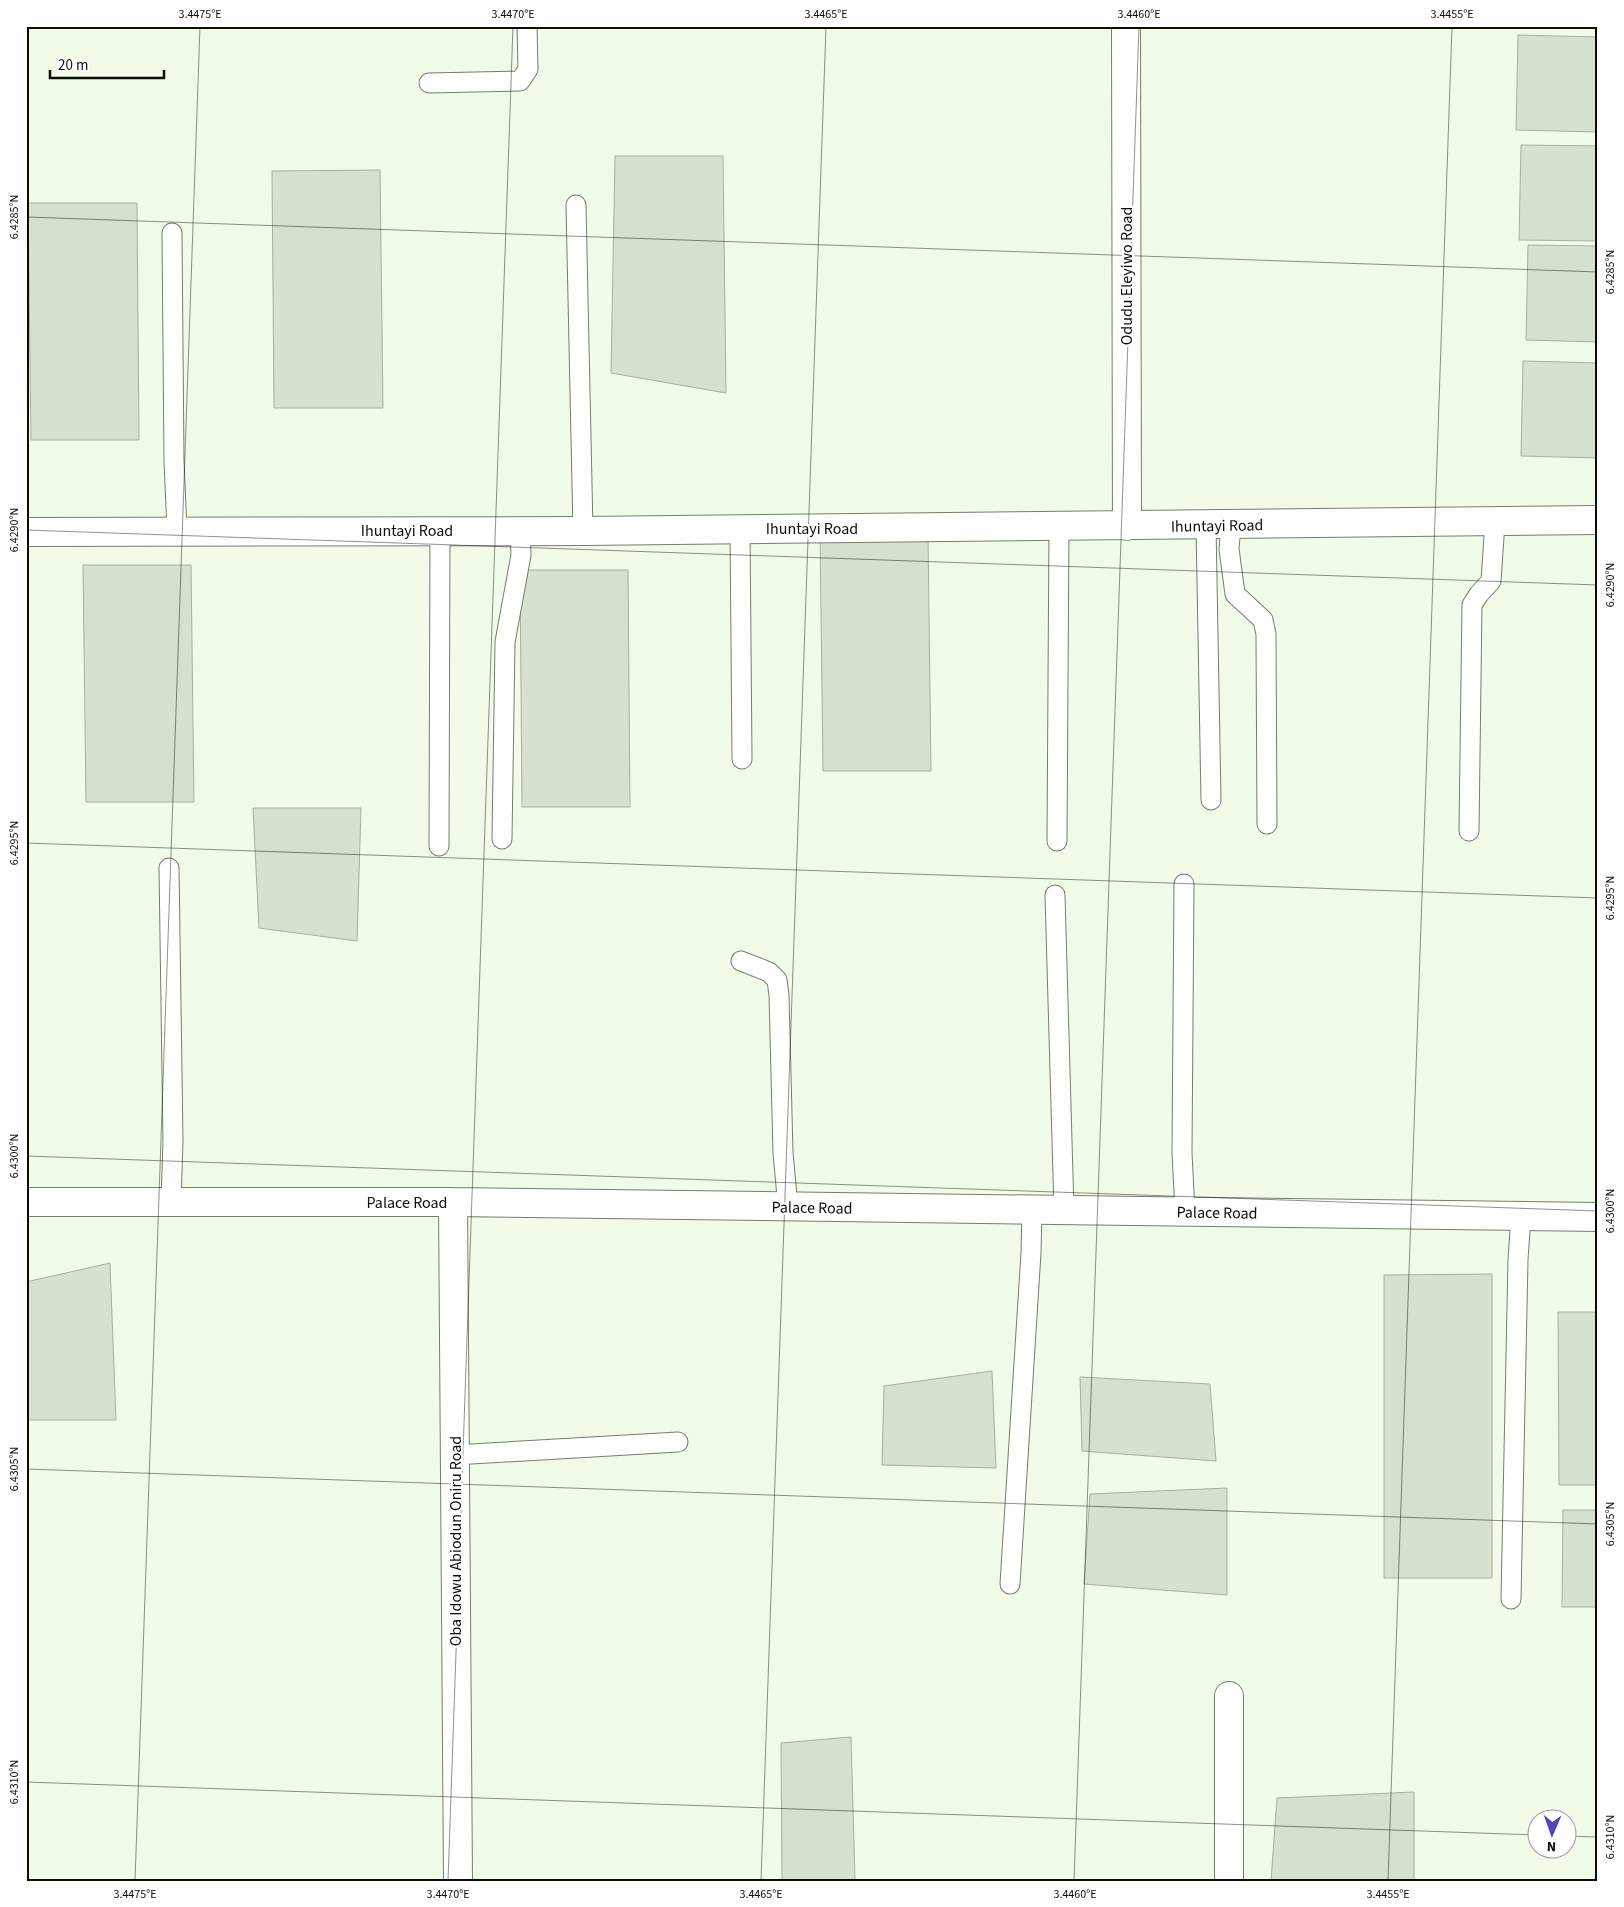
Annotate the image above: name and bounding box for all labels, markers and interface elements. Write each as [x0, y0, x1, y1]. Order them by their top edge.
text: 3.4475°E [178, 6, 222, 23]
text: 3.4470°E [491, 6, 535, 23]
text: 3.4465°E [804, 6, 848, 23]
text: 3.4460°E [1117, 6, 1161, 23]
text: 3.4455°E [1430, 6, 1474, 23]
scale bar [50, 48, 164, 80]
text: 20 m [58, 55, 88, 76]
text: 6.4285°N [6, 195, 23, 239]
street label: Odudu Eleyiwo Road [1116, 207, 1138, 345]
text: 6.4285°N [1602, 250, 1619, 294]
text: 6.4290°N [6, 508, 23, 552]
street label: Ihuntayi Road [1171, 514, 1263, 538]
street label: Ihuntayi Road [766, 518, 858, 540]
street label: Ihuntayi Road [361, 520, 453, 542]
text: 6.4290°N [1602, 563, 1619, 607]
text: 6.4295°N [6, 821, 23, 865]
text: 6.4295°N [1602, 876, 1619, 920]
text: 6.4300°N [6, 1134, 23, 1178]
text: 6.4300°N [1602, 1189, 1619, 1233]
street label: Palace Road [366, 1192, 448, 1214]
street label: Palace Road [771, 1196, 853, 1220]
street label: Palace Road [1176, 1201, 1258, 1225]
street label: Oba Idowu Abiodun Oniru Road [445, 1436, 467, 1646]
text: 6.4305°N [6, 1447, 23, 1491]
text: 6.4305°N [1602, 1502, 1619, 1546]
text: 6.4310°N [6, 1760, 23, 1804]
north arrow [1526, 1810, 1576, 1860]
text: 6.4310°N [1602, 1815, 1619, 1859]
text: N [1547, 1836, 1557, 1856]
text: 3.4475°E [113, 1886, 157, 1903]
text: 3.4470°E [426, 1886, 470, 1903]
text: 3.4465°E [739, 1886, 783, 1903]
text: 3.4460°E [1053, 1886, 1097, 1903]
text: 3.4455°E [1366, 1886, 1410, 1903]

